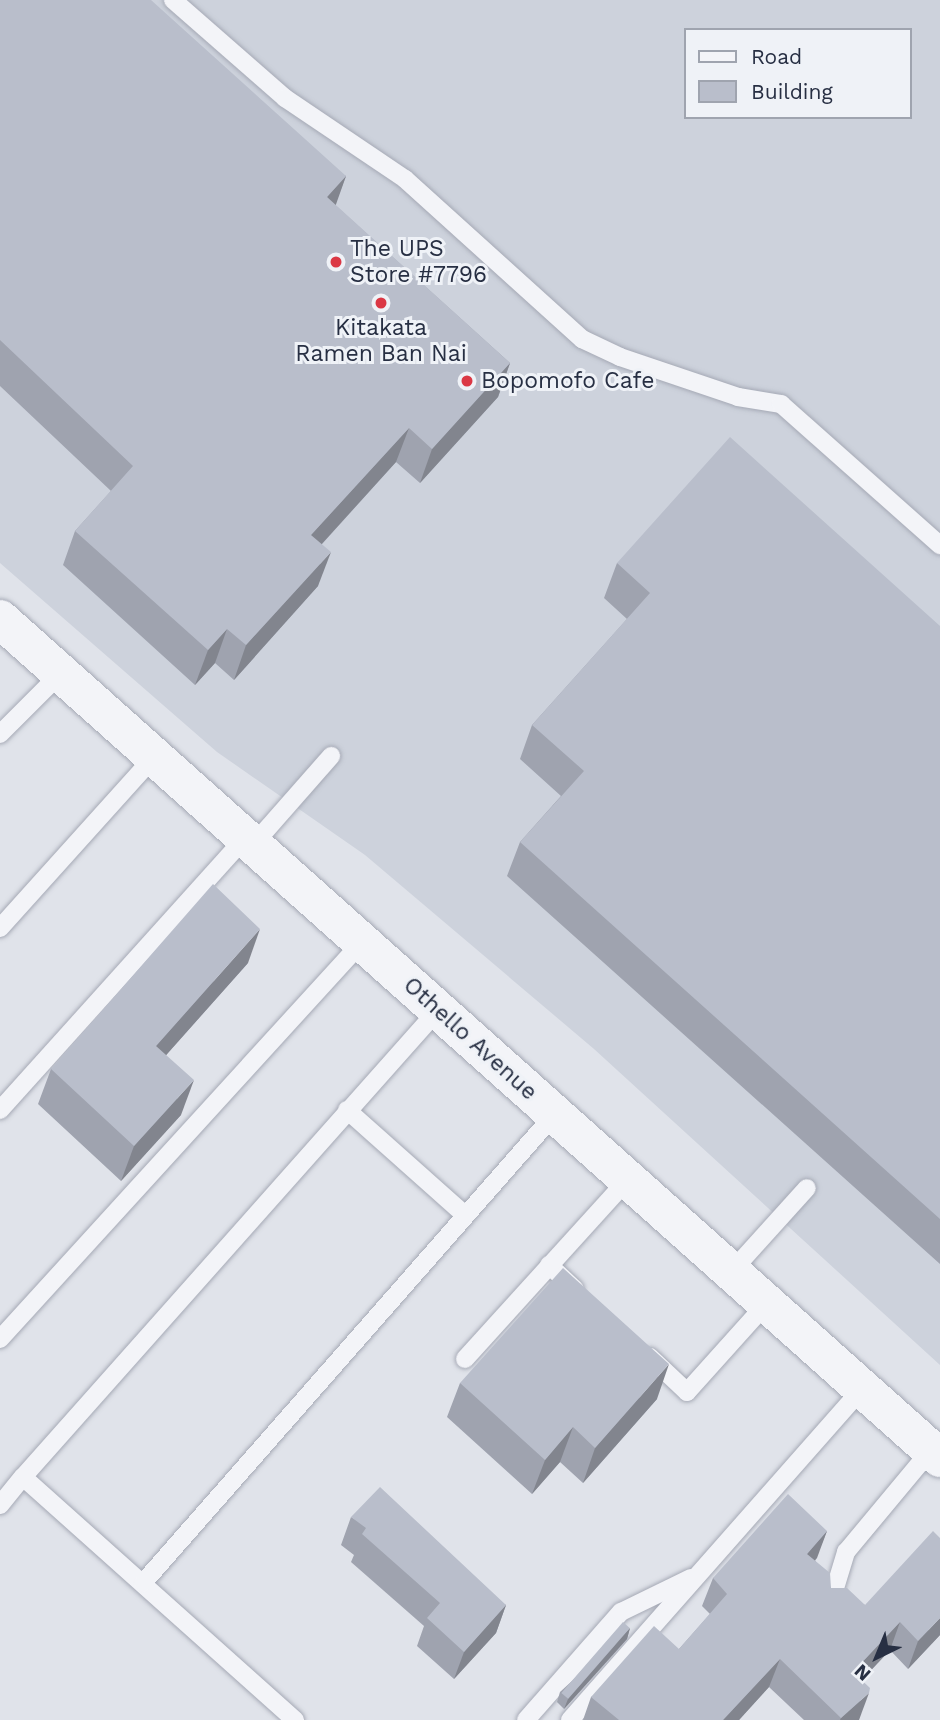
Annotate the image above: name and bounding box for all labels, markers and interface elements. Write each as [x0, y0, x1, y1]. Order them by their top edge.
legend [684, 28, 912, 119]
text: Road [751, 44, 802, 69]
text: Building [751, 79, 833, 104]
place label: The UPS Store #7796 [350, 235, 487, 289]
marker: The UPS Store #7796 [328, 254, 344, 270]
marker: Kitakata Ramen Ban Nai [373, 295, 389, 311]
place label: Kitakata Ramen Ban Nai [295, 314, 467, 368]
place label: Bopomofo Cafe [481, 367, 655, 395]
marker: Bopomofo Cafe [459, 373, 475, 389]
street label: Othello Avenue [397, 971, 543, 1107]
north arrow [842, 1622, 912, 1692]
text: N [849, 1660, 875, 1686]

